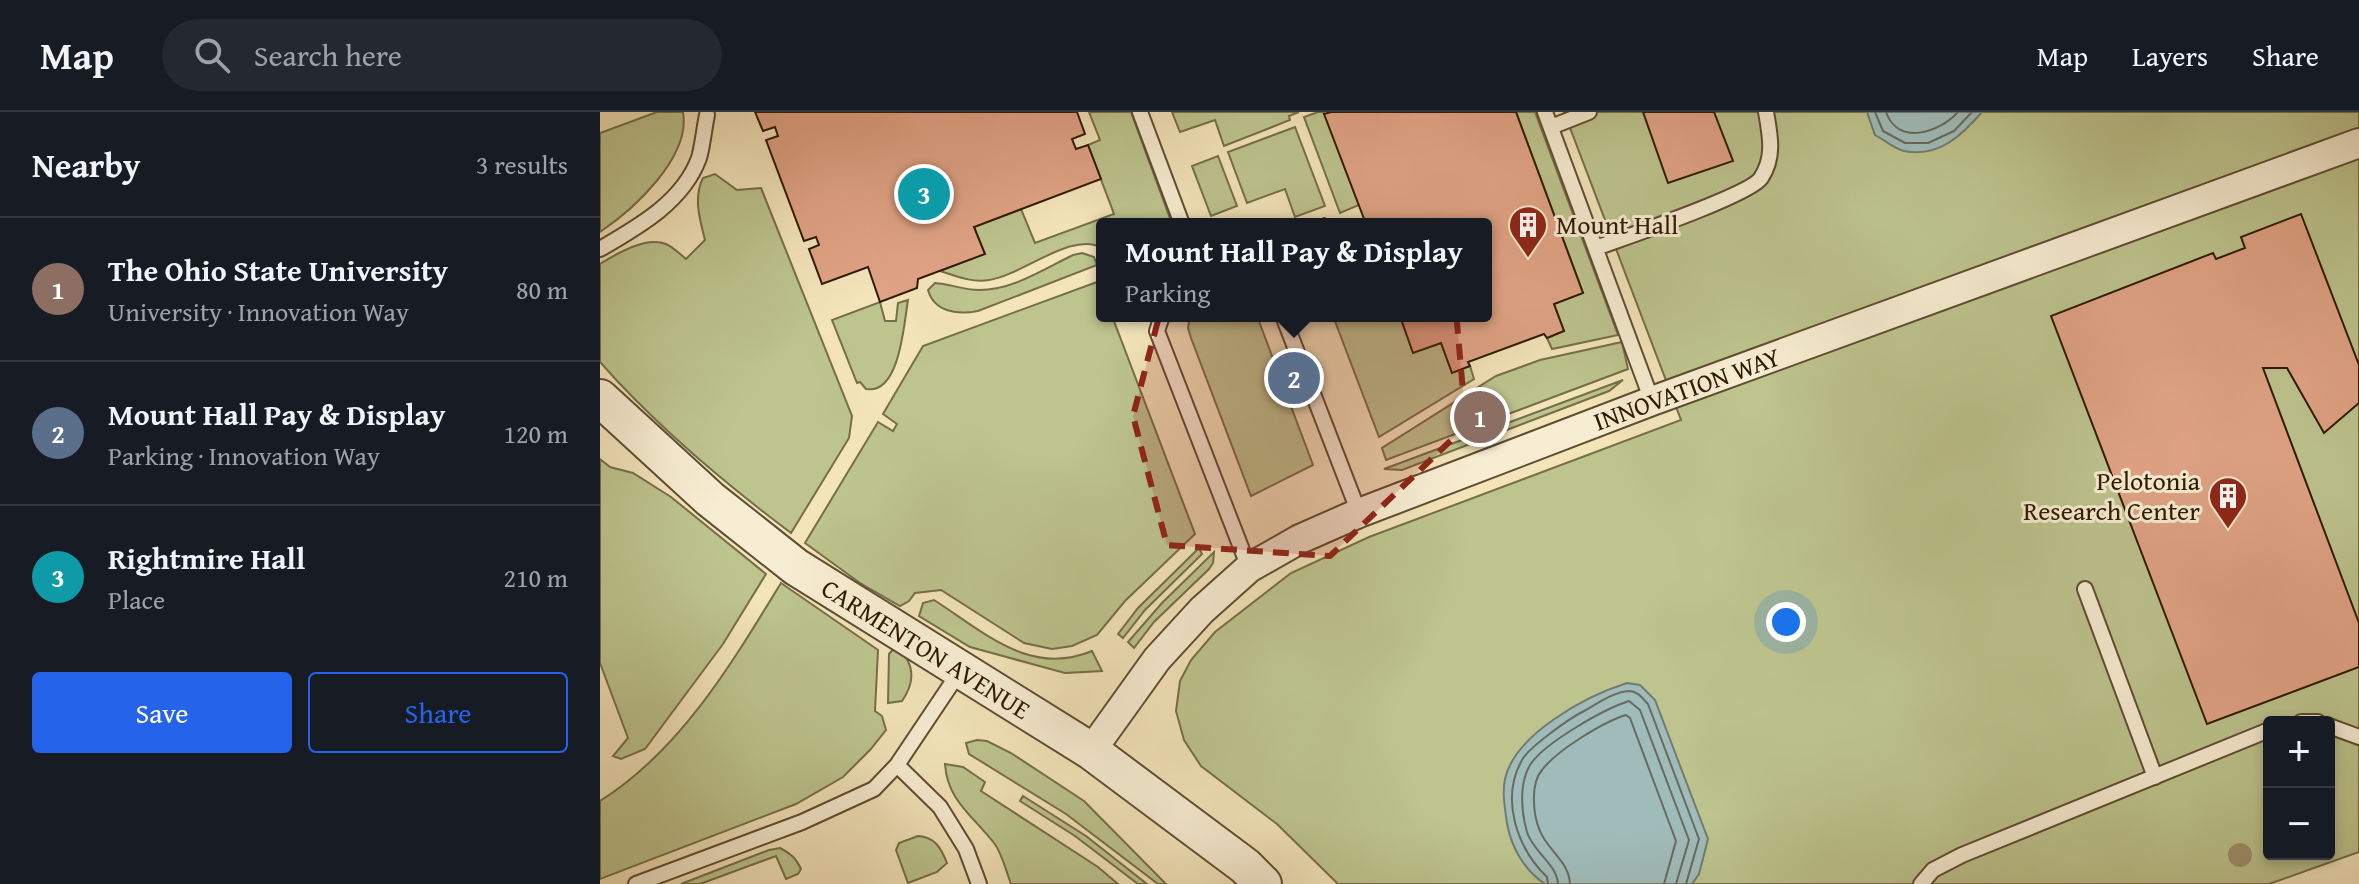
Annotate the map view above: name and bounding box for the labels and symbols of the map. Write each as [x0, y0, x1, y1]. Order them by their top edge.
pin: 3 [898, 164, 950, 224]
building icon: Mount Hall [1507, 204, 1549, 259]
place label: Mount Hall [1556, 205, 1678, 244]
street label: INNOVATION WAY [1588, 337, 1786, 440]
pin: 2 [1268, 348, 1320, 408]
pin: 1 [1454, 387, 1506, 447]
place label: Pelotonia Research Center [2023, 461, 2201, 530]
building icon: Pelotonia Research Center [2207, 475, 2249, 530]
street label: CARMENTON AVENUE [814, 568, 1038, 729]
your location [1766, 602, 1806, 642]

